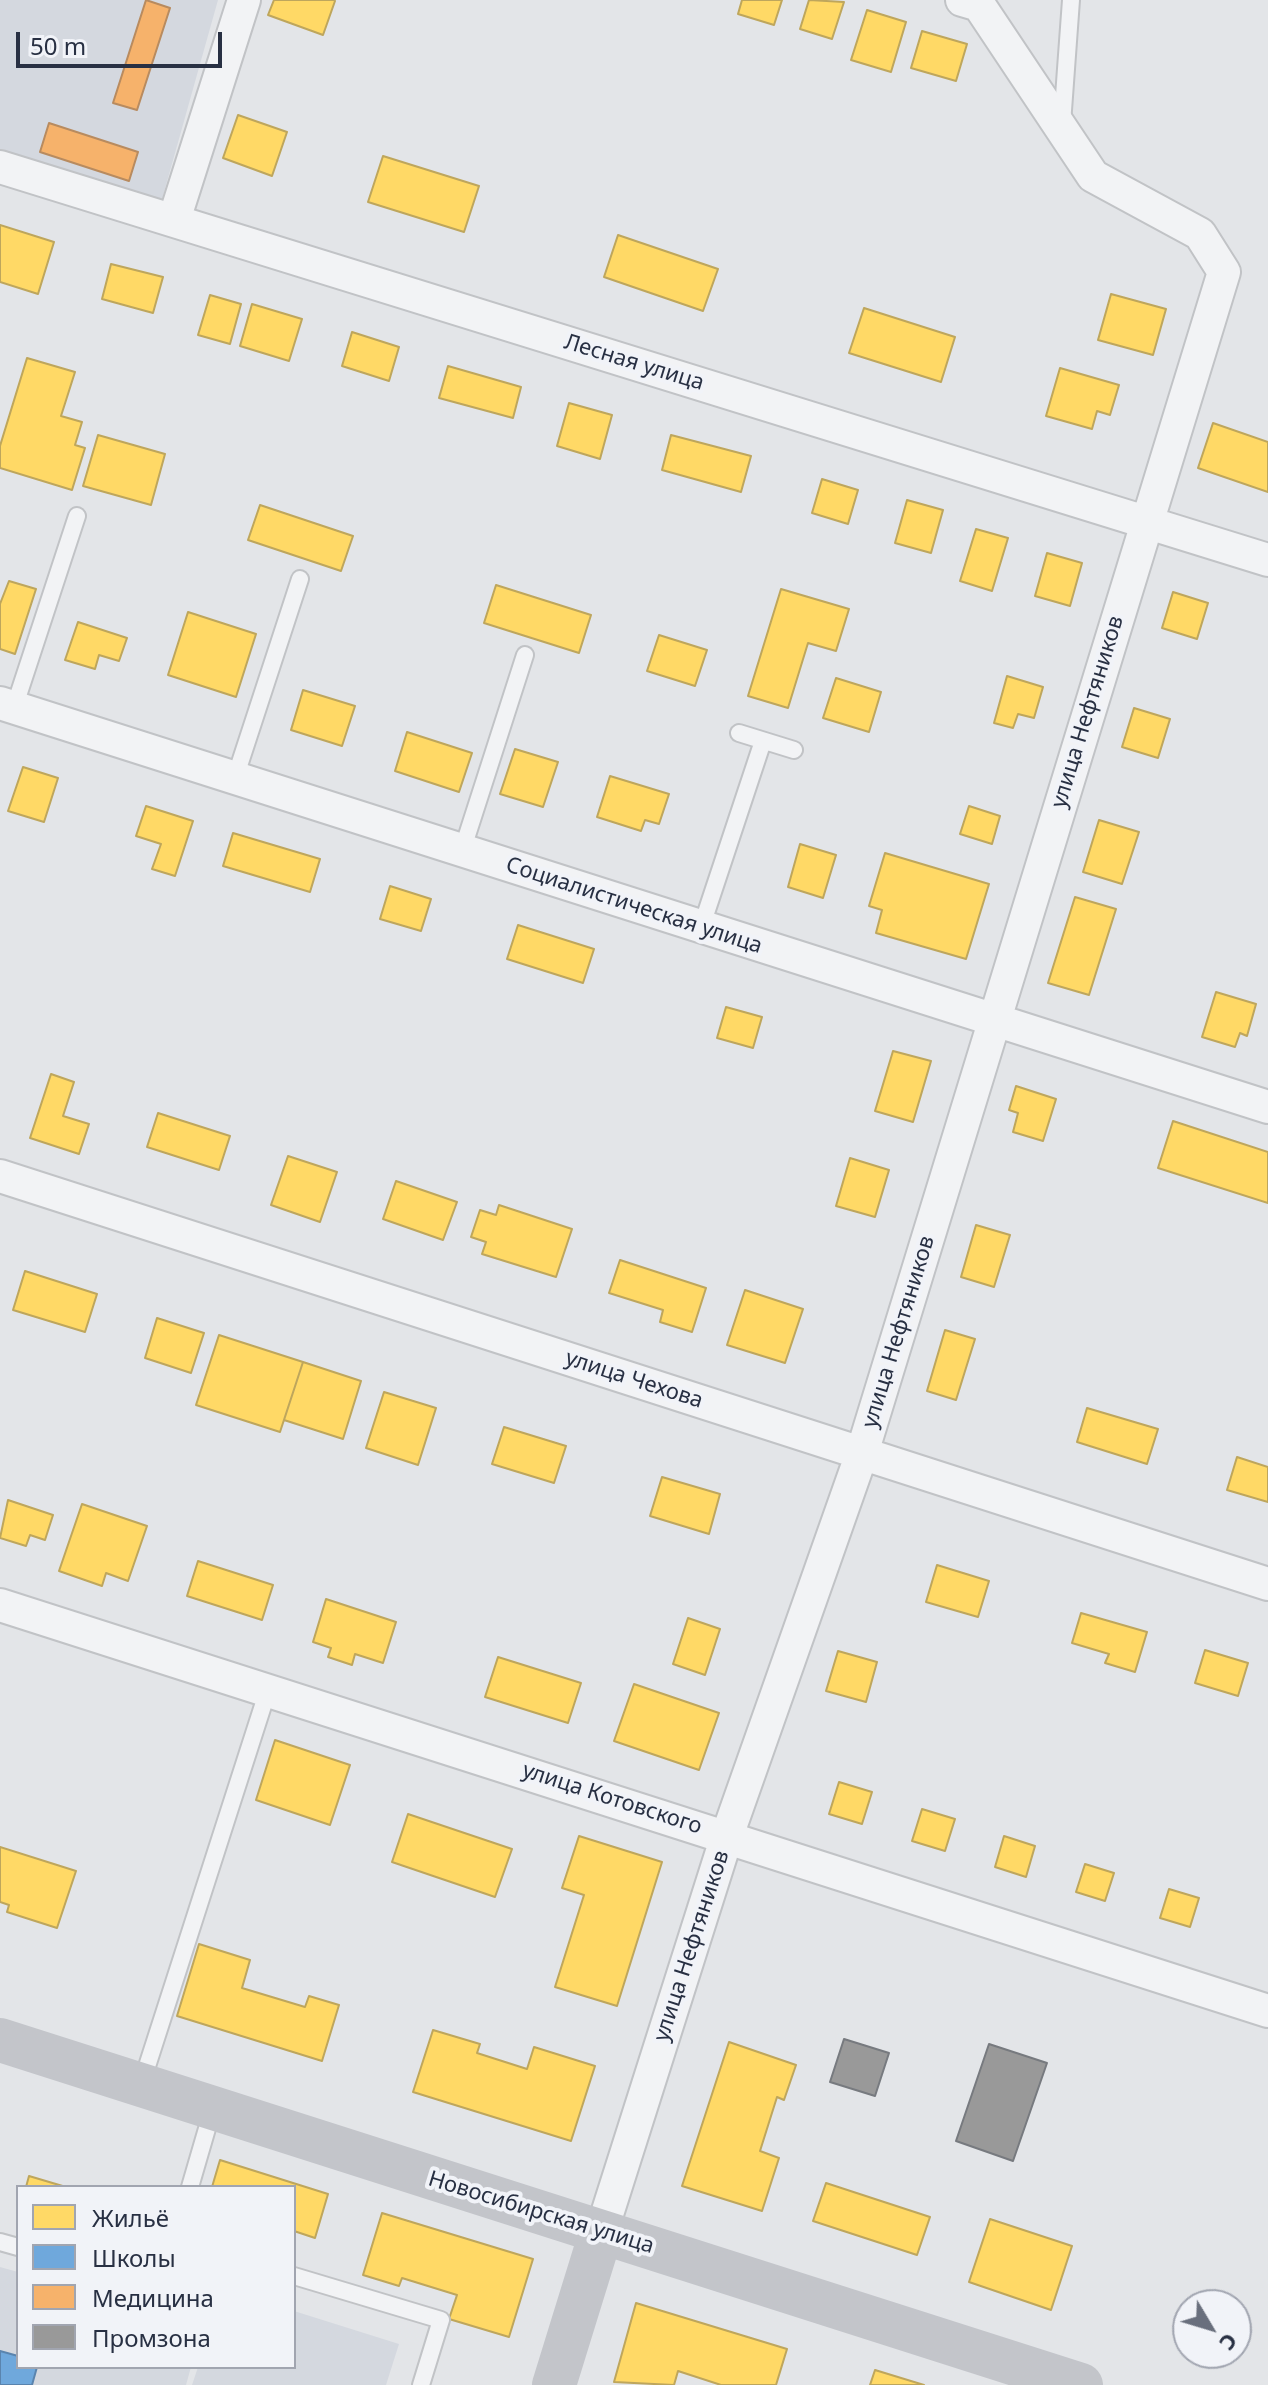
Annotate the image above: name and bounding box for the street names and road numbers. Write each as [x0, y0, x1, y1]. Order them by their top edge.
street label: Лесная улица [561, 329, 707, 397]
street label: улица Нефтяников [1046, 613, 1130, 811]
street label: Социалистическая улица [502, 852, 766, 960]
street label: улица Нефтяников [857, 1233, 941, 1431]
street label: улица Чехова [562, 1345, 706, 1415]
street label: улица Котовского [519, 1757, 705, 1841]
street label: улица Нефтяников [649, 1847, 735, 2045]
street label: Новосибирская улица [425, 2166, 657, 2260]

